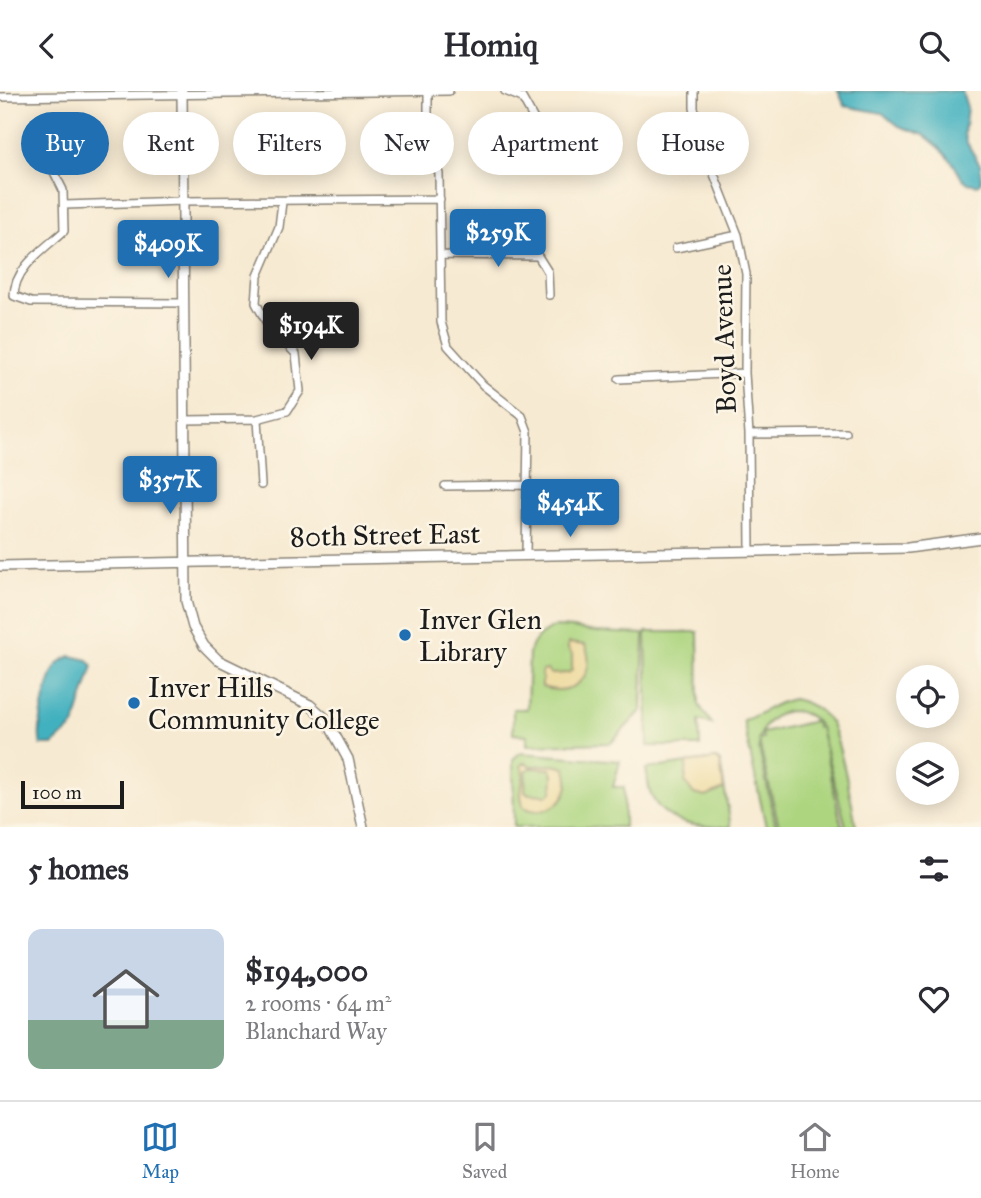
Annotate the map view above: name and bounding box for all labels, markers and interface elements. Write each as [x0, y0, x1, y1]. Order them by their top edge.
text: Homiq [443, 26, 538, 65]
icon: back [28, 27, 66, 65]
icon: search [915, 27, 953, 65]
chip: Buy [21, 112, 109, 175]
chip: Rent [123, 112, 219, 175]
chip: Filters [233, 112, 346, 175]
chip: New [360, 112, 454, 175]
chip: Apartment [468, 112, 623, 175]
chip: House [637, 112, 749, 175]
pin: $259K [449, 209, 547, 269]
text: $259K [466, 218, 530, 246]
pin: $409K [119, 221, 217, 280]
text: $409K [134, 229, 202, 257]
street label: Boyd Avenue [704, 264, 744, 414]
pin: $194K [262, 303, 360, 362]
text: $194K [279, 311, 343, 339]
pin: $357K [121, 457, 219, 516]
text: $357K [139, 465, 201, 493]
pin: $454K [521, 479, 619, 539]
text: $454K [537, 488, 603, 516]
street label: 80th Street East [290, 516, 481, 554]
place label: Inver Glen Library [419, 602, 542, 669]
marker: Inver Glen Library [397, 627, 413, 643]
map controls [896, 665, 959, 805]
button: locate [896, 665, 959, 728]
place label: Inver Hills Community College [148, 670, 380, 737]
marker: Inver Hills Community College [126, 695, 142, 711]
button: layers [896, 742, 959, 805]
scale bar [21, 778, 124, 810]
text: 100 m [32, 781, 82, 804]
icon: filters [915, 850, 953, 888]
text: 5 homes [28, 851, 129, 887]
text: $194,000 [245, 953, 368, 989]
icon: home [84, 957, 168, 1041]
icon: heart [915, 980, 953, 1018]
text: 2 rooms · 64 m² [245, 989, 391, 1017]
text: Blanchard Way [245, 1017, 387, 1045]
tab: Map [141, 1118, 179, 1183]
tab: Saved [462, 1118, 507, 1183]
tab: Home [790, 1118, 840, 1183]

